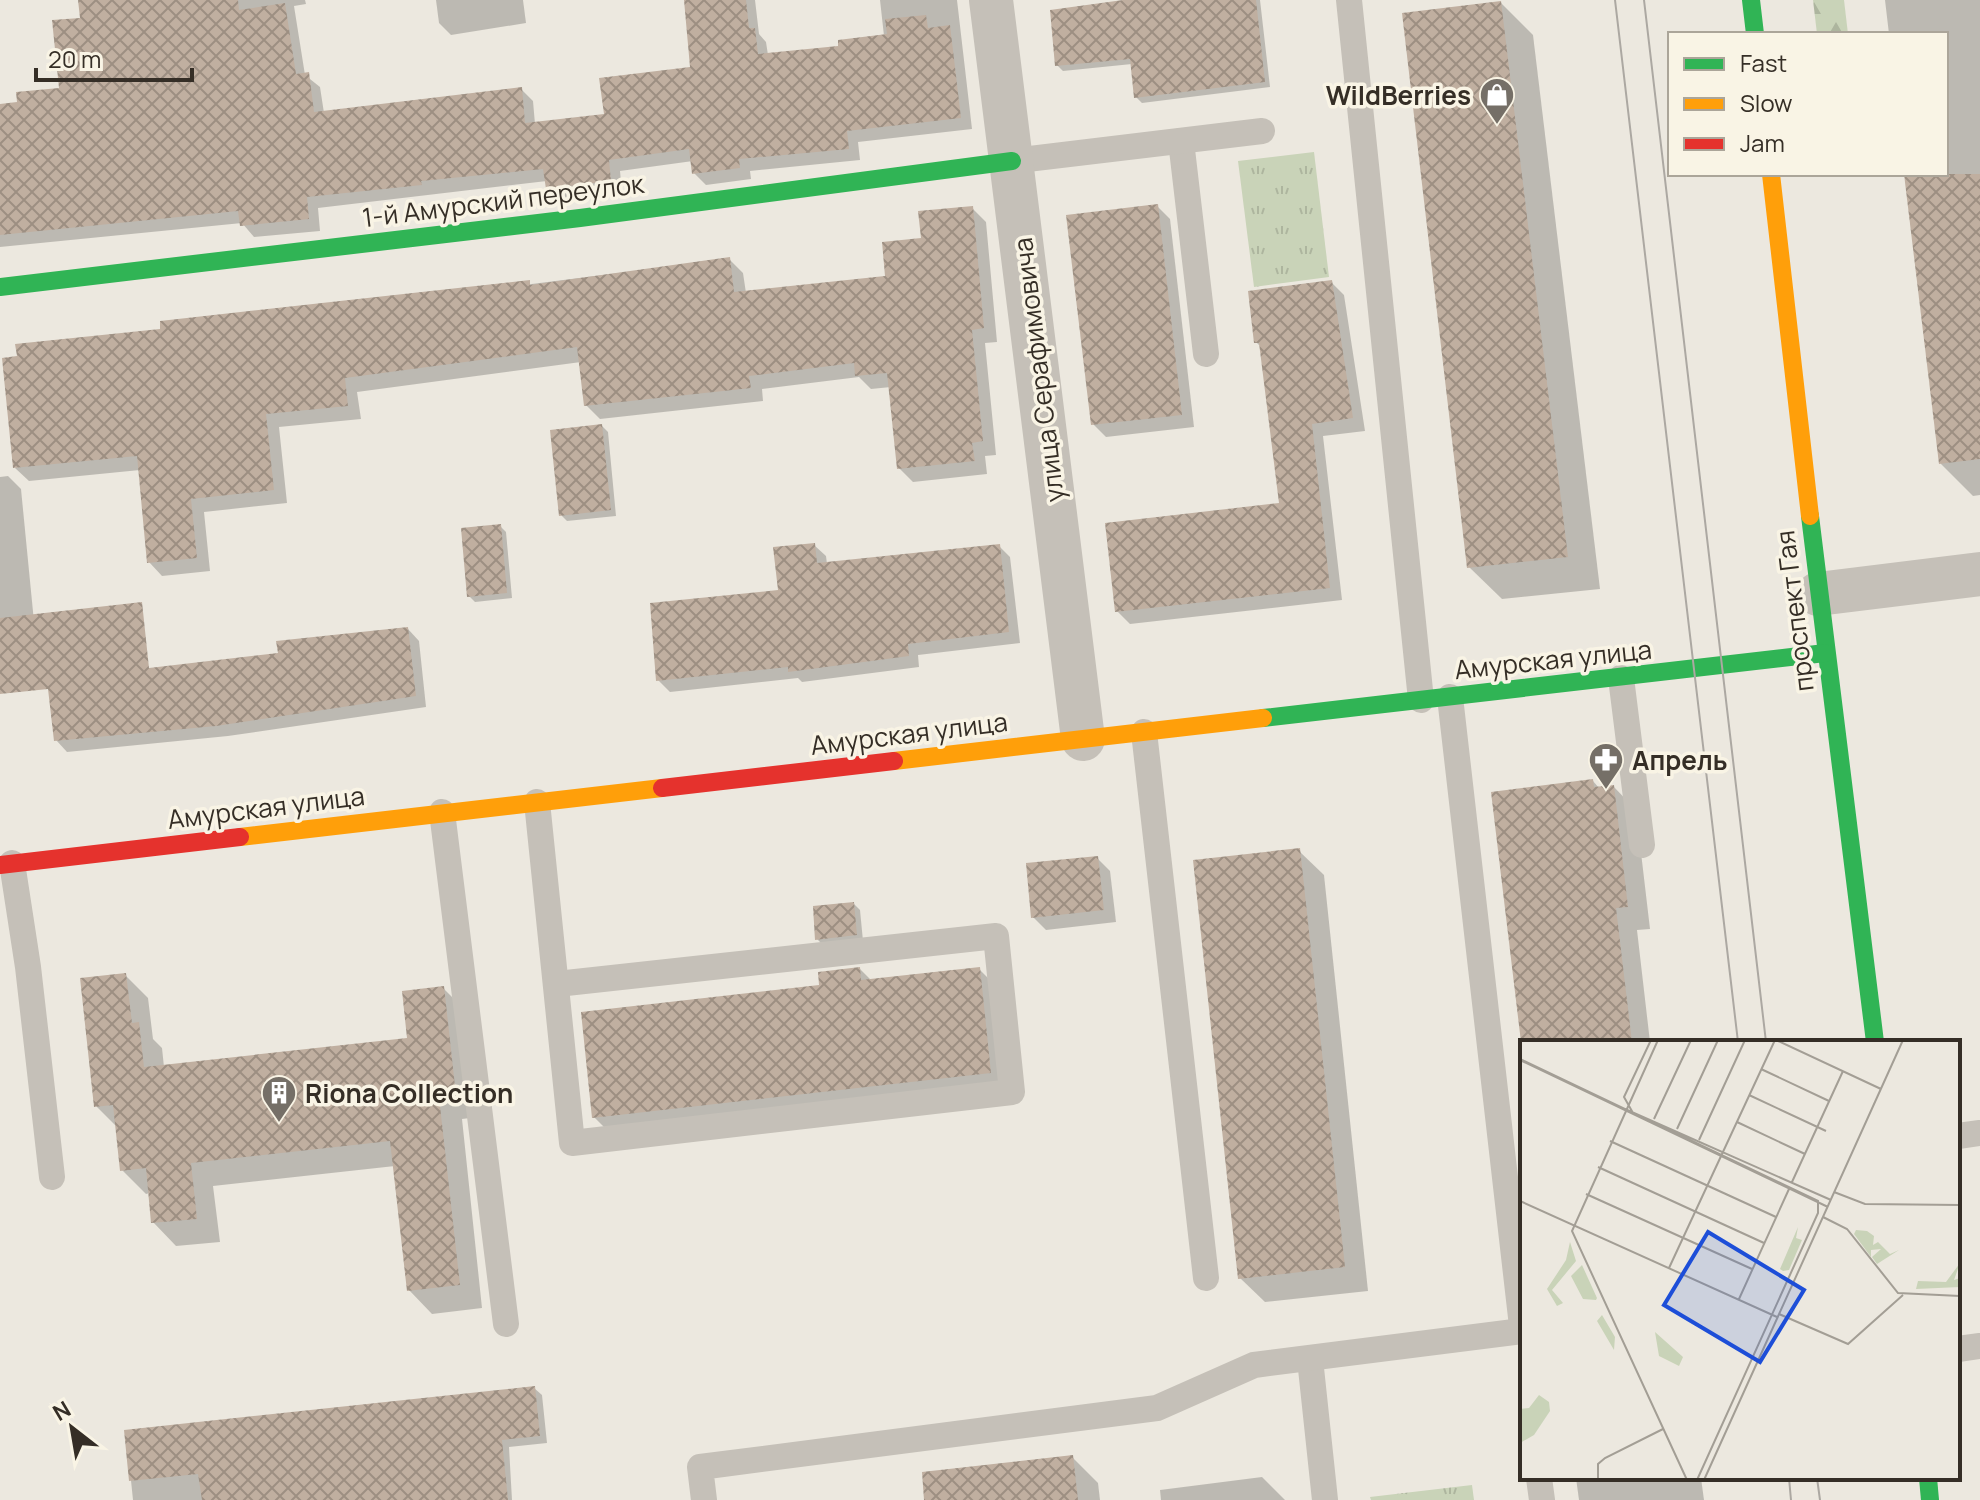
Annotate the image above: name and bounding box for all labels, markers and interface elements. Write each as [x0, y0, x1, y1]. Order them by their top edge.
scale bar [36, 32, 192, 82]
legend [1668, 32, 1948, 176]
text: 20 m [48, 42, 101, 75]
text: Fast [1740, 46, 1787, 79]
shop icon: WildBerries [1478, 76, 1516, 126]
place label: WildBerries [1326, 77, 1471, 113]
text: Slow [1740, 86, 1793, 119]
text: Jam [1740, 126, 1785, 159]
street label: 1-й Амурский переулок [360, 165, 647, 235]
street label: улица Серафимовича [1004, 236, 1072, 504]
street label: проспект Гая [1766, 528, 1822, 694]
street label: Амурская улица [1453, 631, 1653, 687]
street label: Амурская улица [808, 703, 1010, 763]
pharmacy icon: Апрель [1587, 741, 1625, 791]
place label: Апрель [1632, 742, 1727, 778]
street label: Амурская улица [165, 777, 367, 837]
inset map [1520, 1040, 1960, 1480]
building icon: Riona Collection [260, 1074, 298, 1124]
place label: Riona Collection [305, 1075, 513, 1111]
north arrow [32, 1388, 112, 1468]
text: N [47, 1394, 76, 1428]

